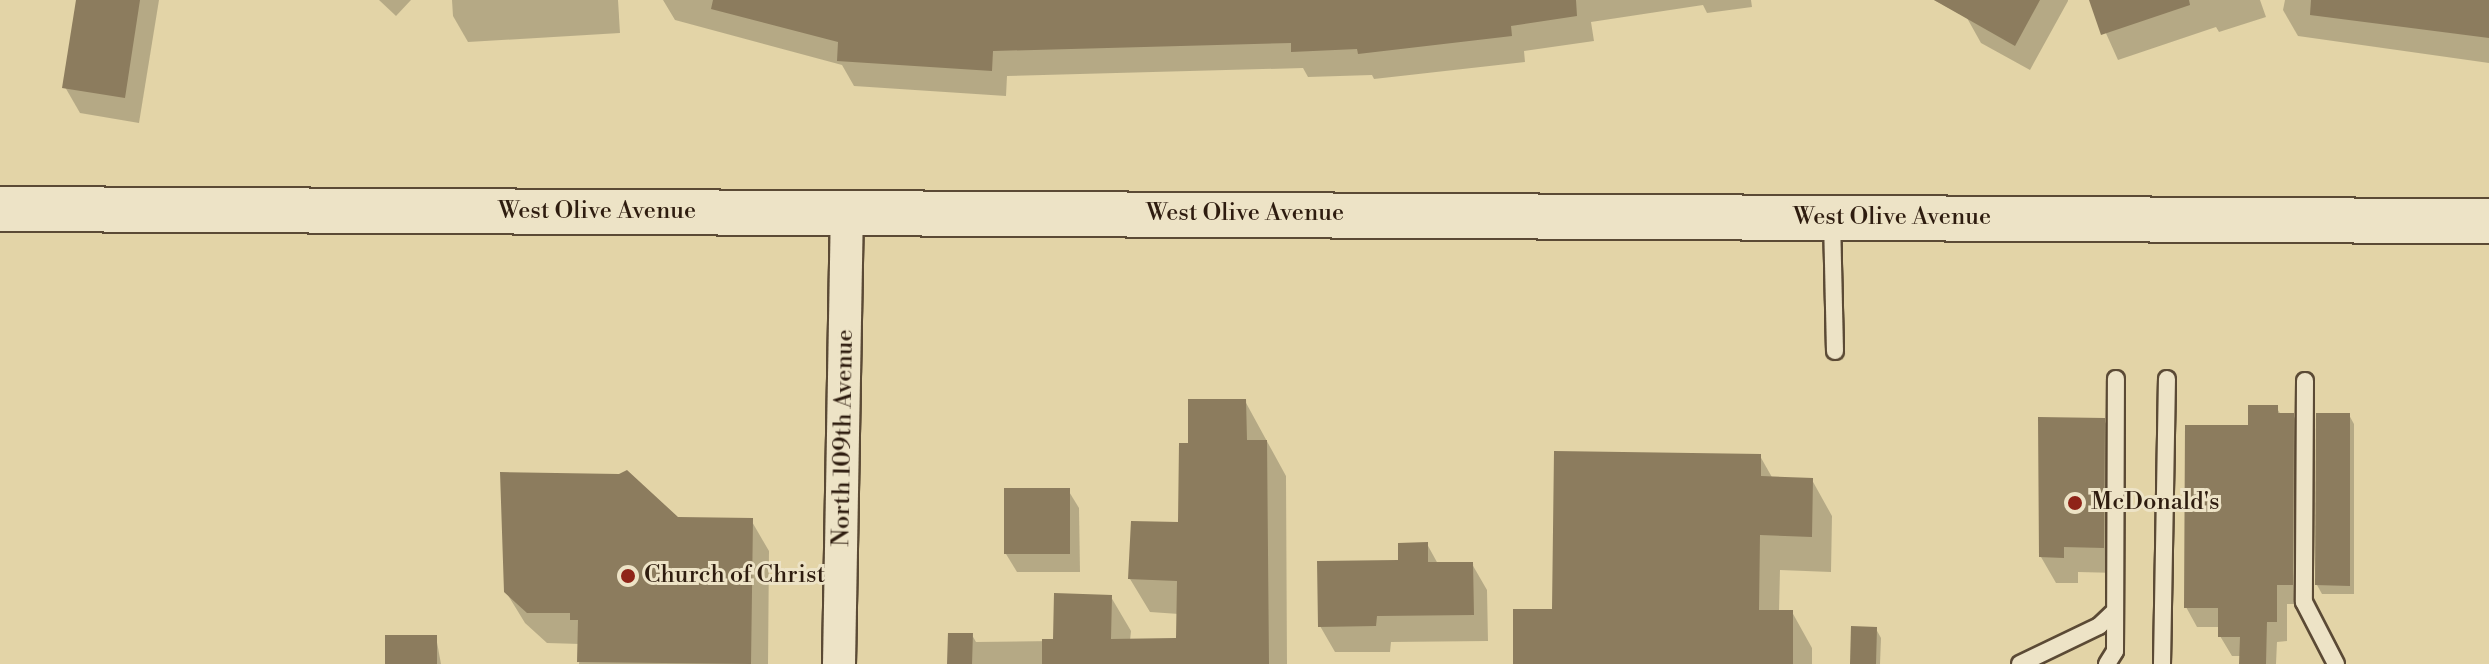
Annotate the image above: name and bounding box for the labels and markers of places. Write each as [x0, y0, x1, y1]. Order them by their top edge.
place label: McDonald's [2091, 489, 2220, 517]
marker: McDonald's [2066, 494, 2084, 512]
place label: Church of Christ [644, 562, 825, 590]
marker: Church of Christ [619, 567, 637, 585]

